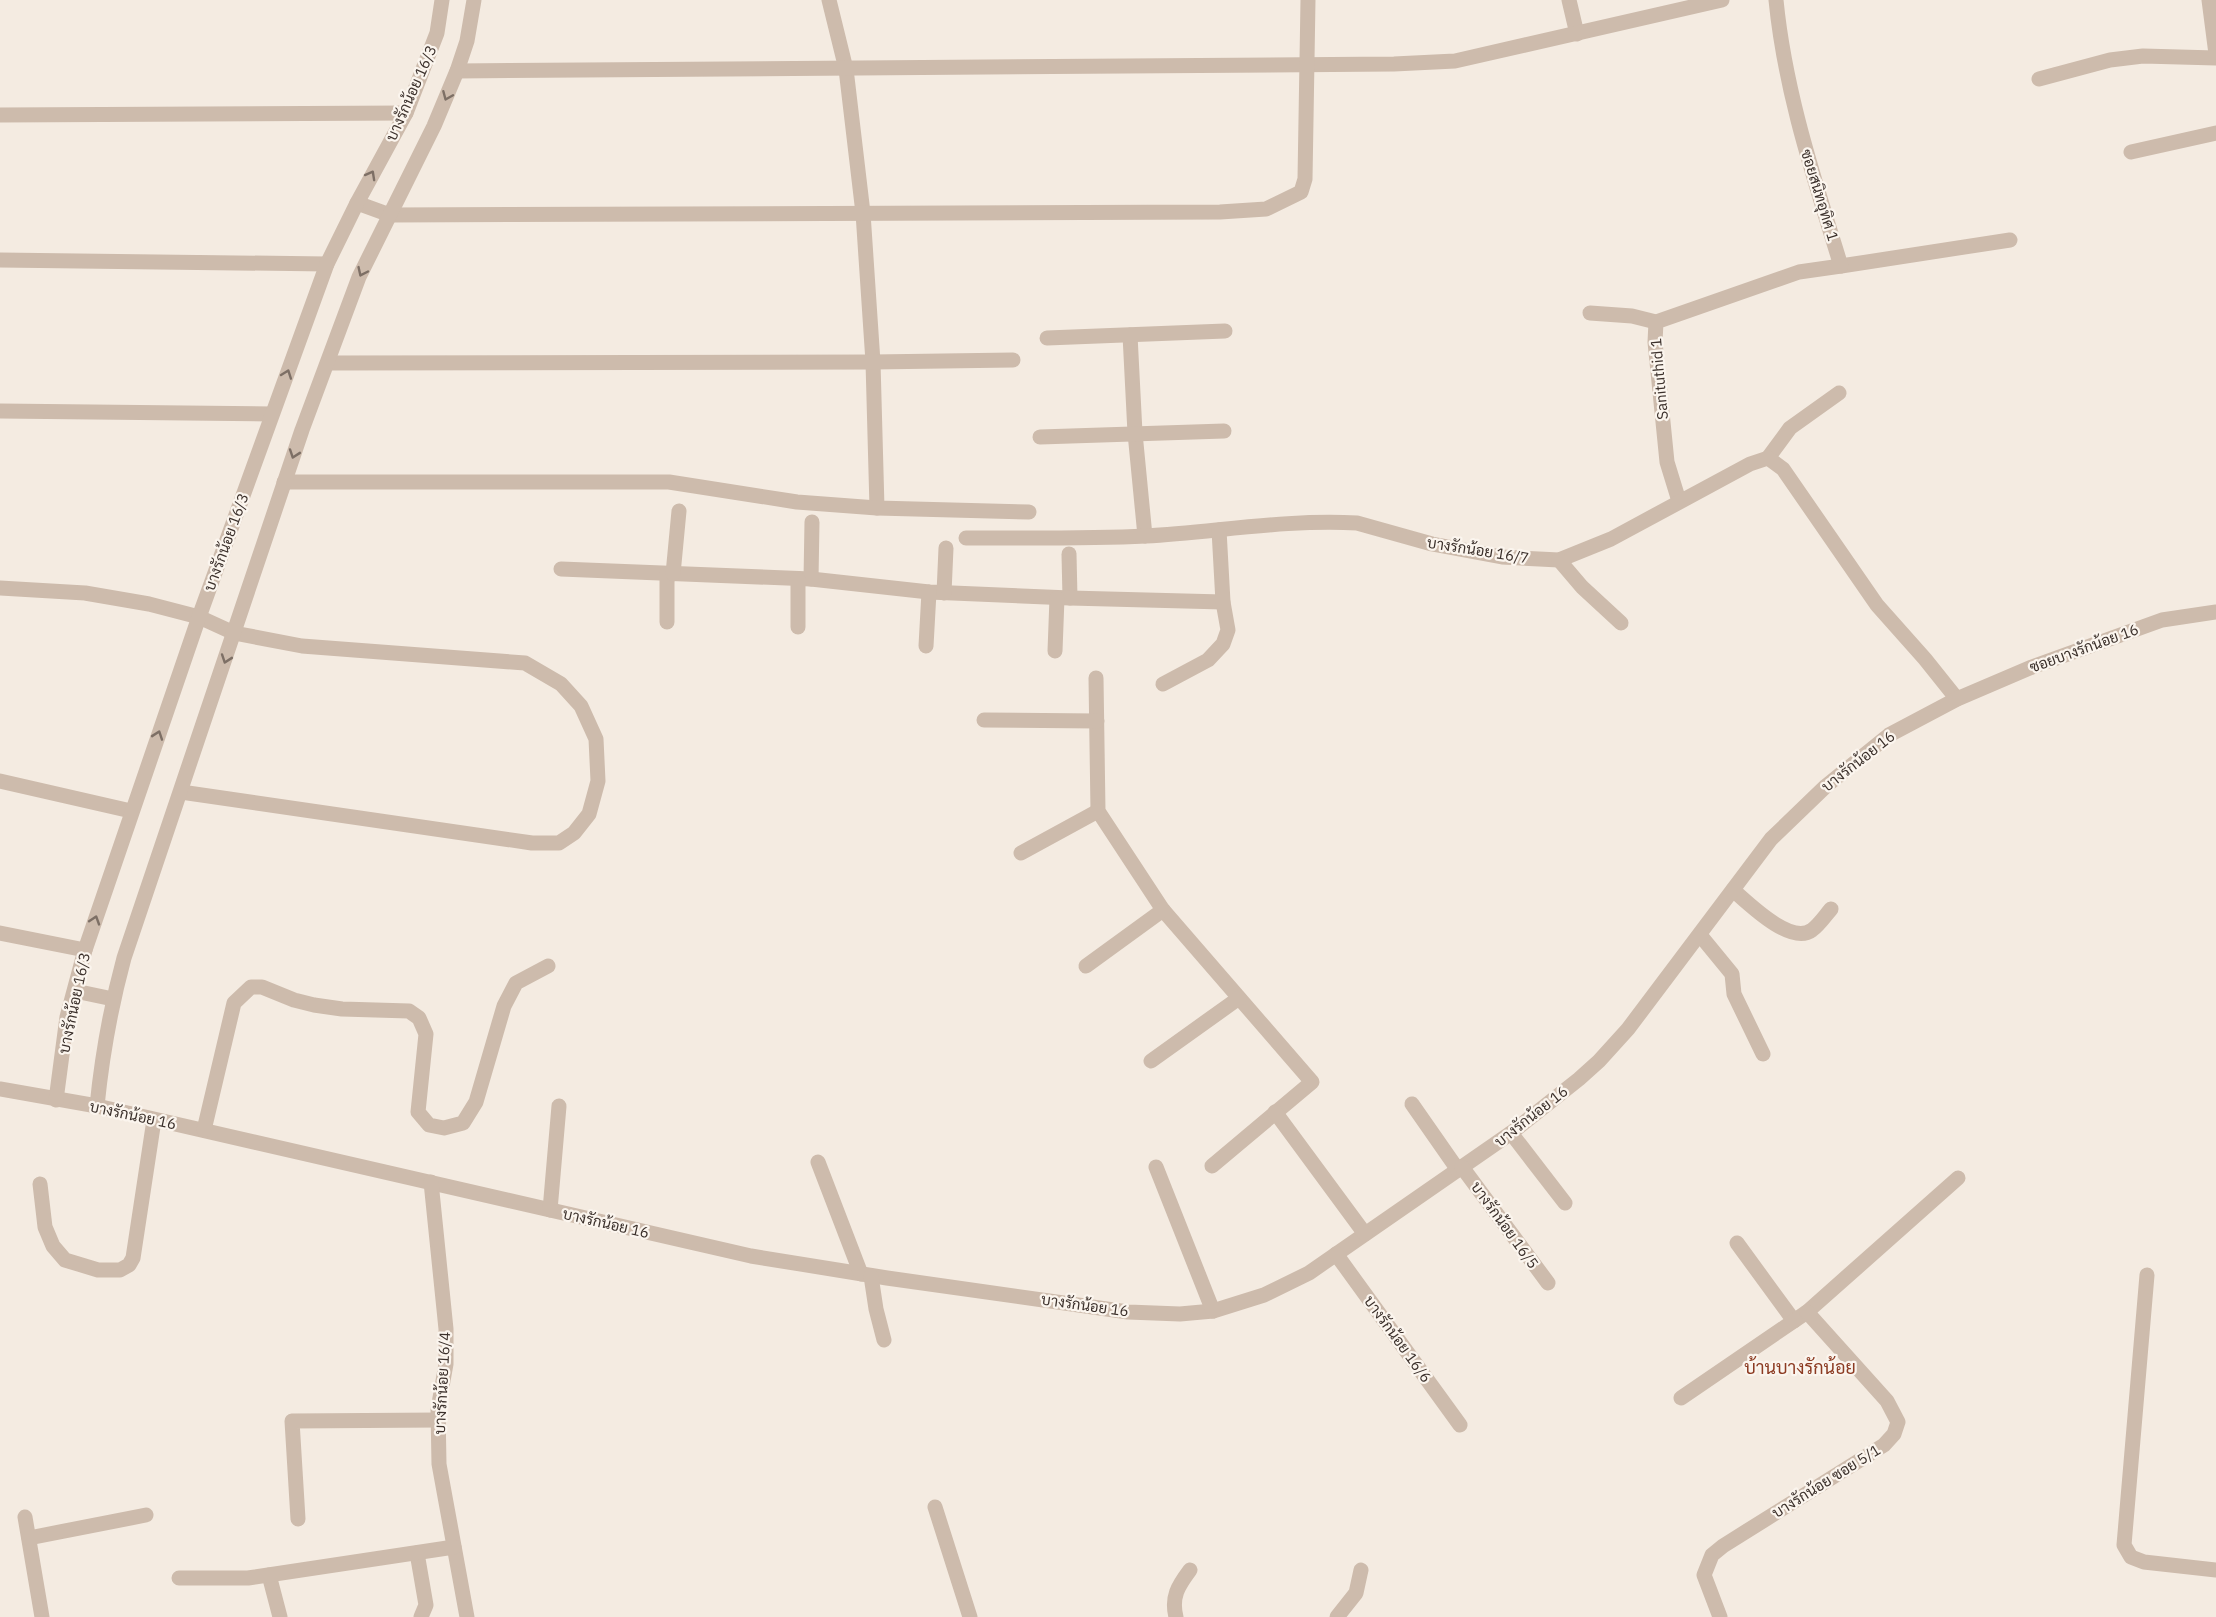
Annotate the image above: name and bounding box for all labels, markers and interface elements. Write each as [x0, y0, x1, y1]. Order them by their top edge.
street label: บางรักน้อย 16/3 [381, 42, 441, 144]
one-way arrow [442, 90, 454, 101]
street label: ซอยสนิทอุทิศ 1 [1795, 147, 1843, 244]
one-way arrow [364, 171, 375, 182]
one-way arrow [358, 265, 370, 276]
street label: Sanituthid 1 [1646, 338, 1672, 420]
one-way arrow [279, 369, 292, 379]
one-way arrow [288, 449, 301, 459]
street label: บางรักน้อย 16/3 [199, 490, 253, 594]
street label: บางรักน้อย 16/7 [1426, 533, 1530, 567]
street label: ซอยบางรักน้อย 16 [2027, 619, 2141, 677]
one-way arrow [220, 653, 233, 664]
street label: บางรักน้อย 16 [1817, 726, 1899, 796]
one-way arrow [150, 730, 163, 741]
one-way arrow [87, 915, 100, 926]
street label: บางรักน้อย 16/3 [54, 951, 94, 1055]
street label: บางรักน้อย 16 [1490, 1081, 1572, 1151]
street label: บางรักน้อย 16 [88, 1097, 178, 1133]
street label: บางรักน้อย 16/5 [1467, 1178, 1543, 1272]
street label: บางรักน้อย 16 [561, 1204, 651, 1242]
street label: บางรักน้อย 16 [1040, 1289, 1130, 1321]
street label: บางรักน้อย 16/6 [1360, 1292, 1436, 1386]
street label: บางรักน้อย 16/4 [430, 1331, 454, 1435]
district label: บ้านบางรักน้อย [1744, 1356, 1856, 1379]
street label: บางรักน้อย ซอย 5/1 [1768, 1440, 1884, 1522]

